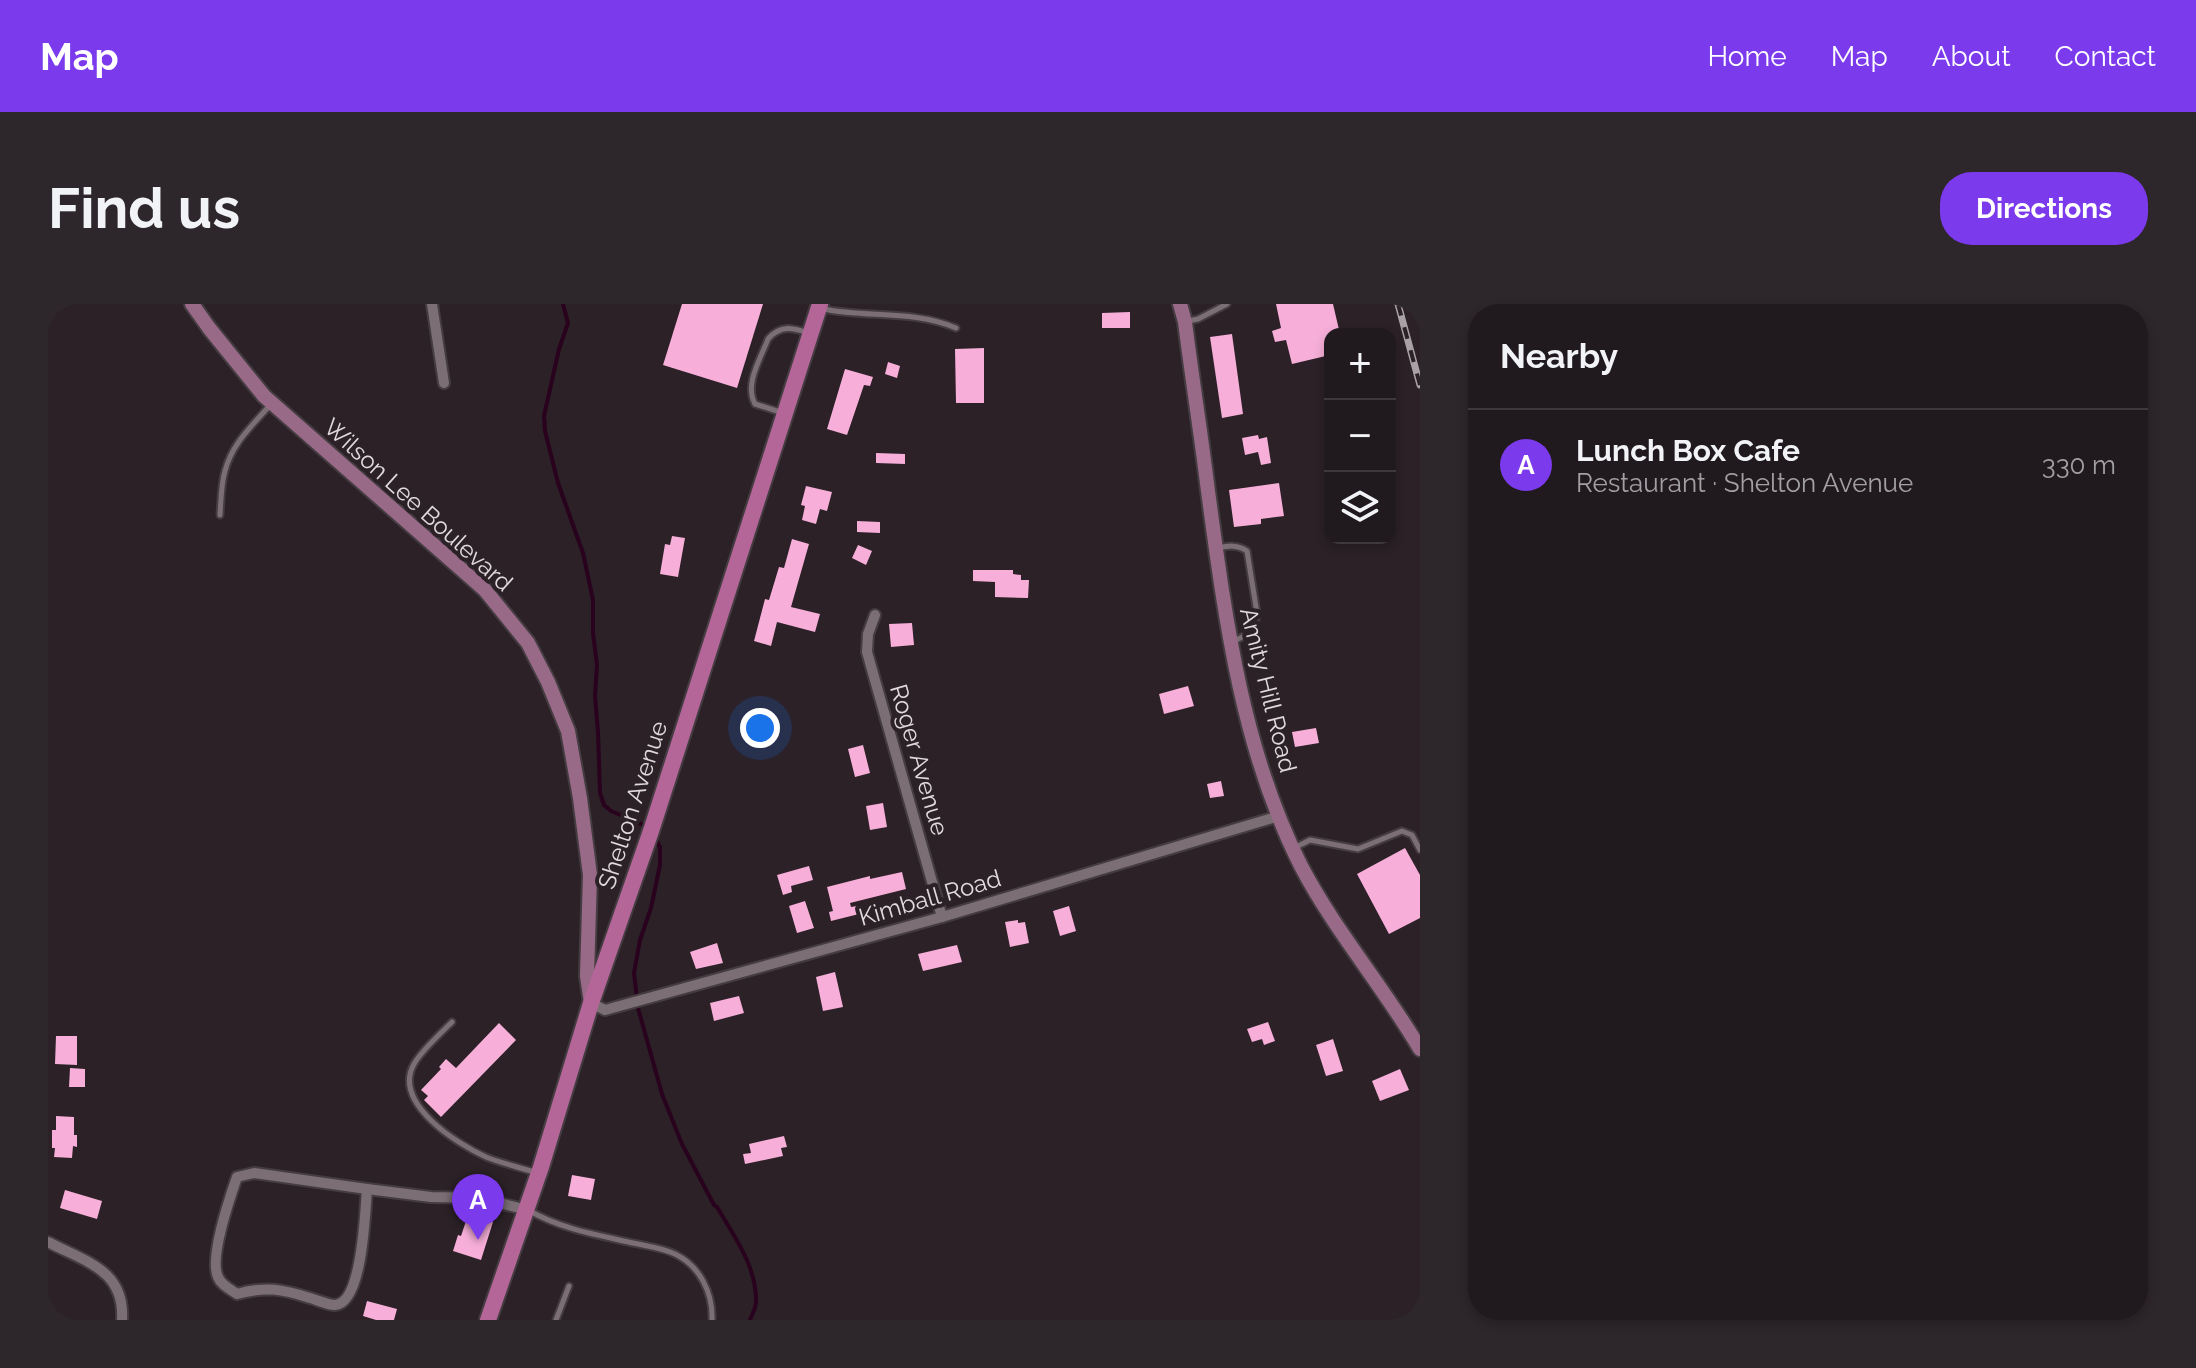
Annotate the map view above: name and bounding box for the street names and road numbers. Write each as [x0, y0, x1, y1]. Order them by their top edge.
street label: Wilson Lee Boulevard [318, 412, 519, 597]
street label: Amity Hill Road [1234, 604, 1303, 775]
street label: Roger Avenue [884, 681, 955, 839]
street label: Shelton Avenue [592, 717, 673, 892]
street label: Kimball Road [855, 863, 1004, 932]

